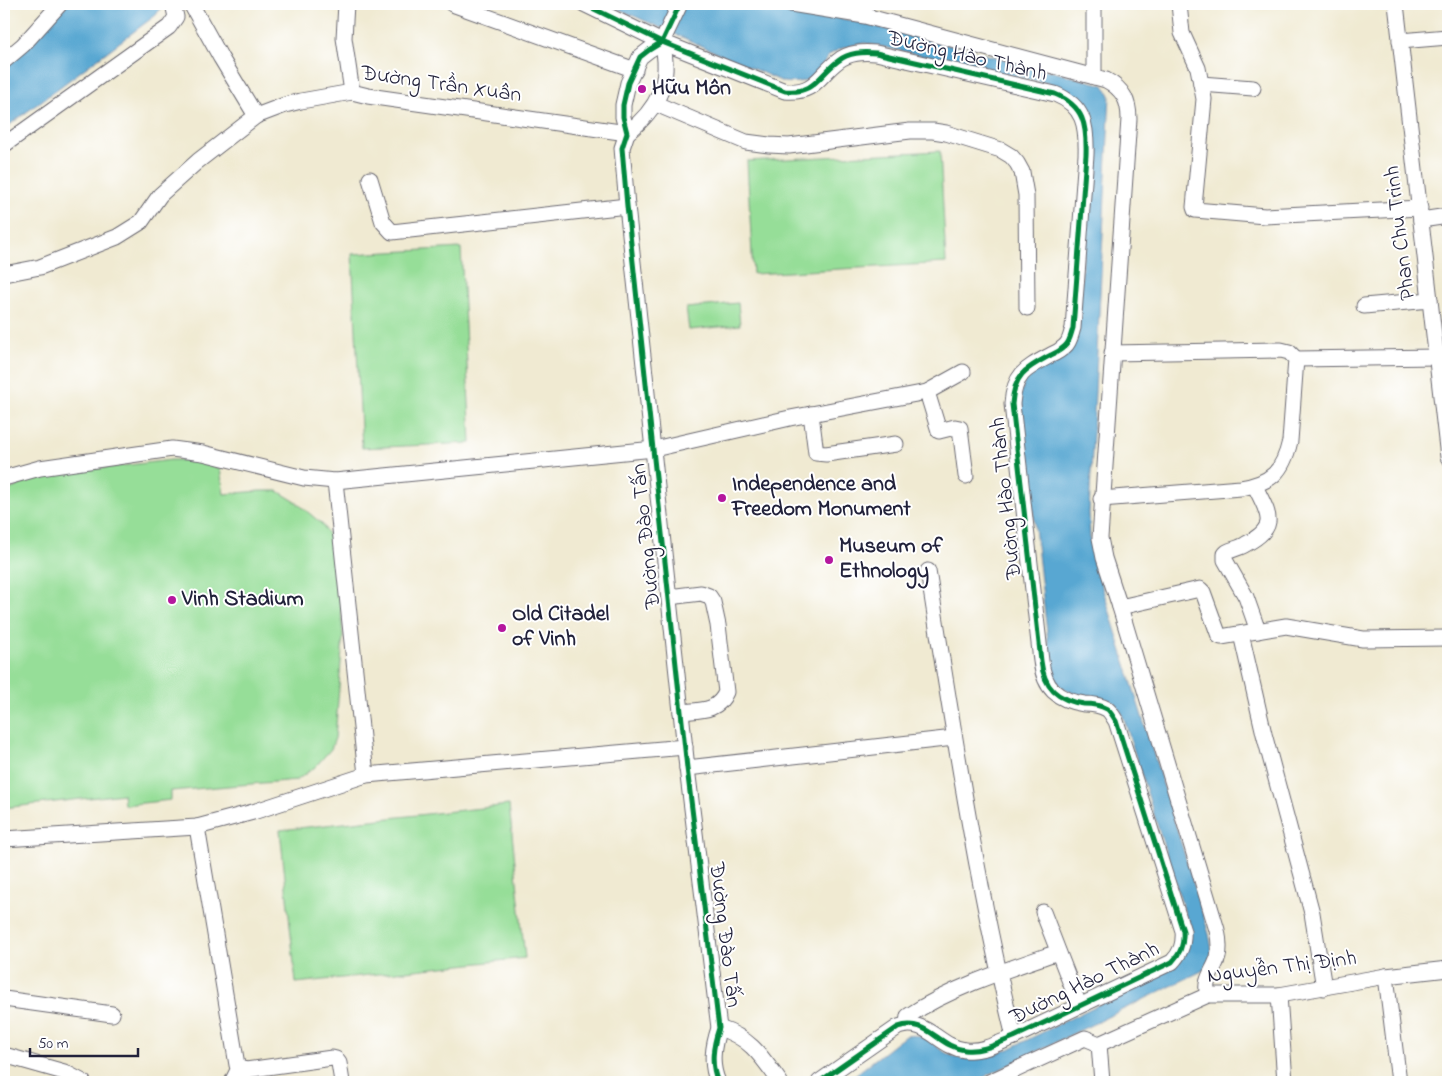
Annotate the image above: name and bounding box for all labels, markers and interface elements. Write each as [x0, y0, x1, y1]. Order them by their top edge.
street label: Đường Hào Thành [883, 23, 1050, 92]
street label: Đường Trần Xuân [357, 58, 523, 113]
place label: Hữu Môn [652, 73, 731, 105]
marker: Hữu Môn [636, 83, 648, 95]
street label: Phan Chu Trinh [1377, 164, 1425, 302]
street label: Đường Hào Thành [983, 415, 1033, 582]
street label: Đường Đào Tấn [623, 462, 672, 611]
place label: Independence and Freedom Monument [731, 469, 911, 526]
marker: Independence and Freedom Monument [716, 492, 728, 504]
place label: Museum of Ethnology [839, 531, 943, 589]
marker: Museum of Ethnology [823, 554, 835, 566]
place label: Vinh Stadium [181, 584, 304, 616]
marker: Vinh Stadium [166, 594, 178, 606]
place label: Old Citadel of Vinh [512, 599, 610, 656]
marker: Old Citadel of Vinh [496, 622, 508, 634]
street label: Đường Đào Tấn [698, 860, 749, 1009]
street label: Đường Hào Thành [1004, 934, 1166, 1035]
street label: Nguyễn Thị Định [1205, 943, 1359, 994]
scale bar [30, 1026, 138, 1058]
text: 50 m [38, 1033, 69, 1055]

